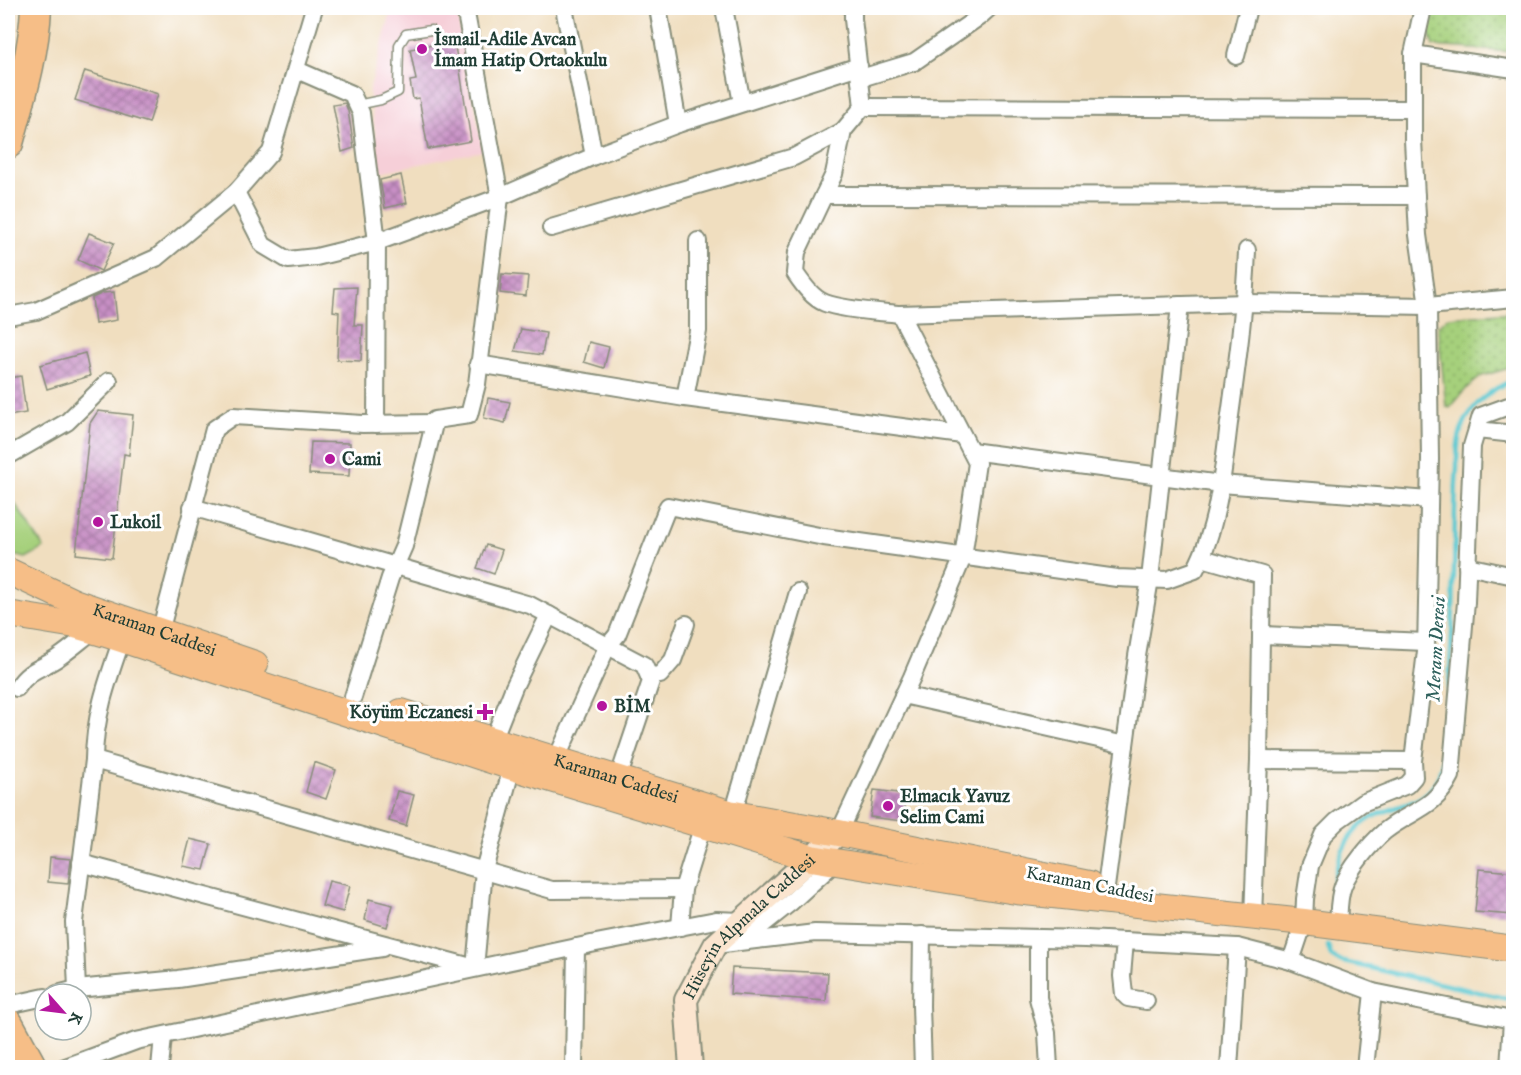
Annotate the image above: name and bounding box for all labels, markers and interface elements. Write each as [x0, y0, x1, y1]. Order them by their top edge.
place label: İsmail-Adile Avcan İmam Hatip Ortaokulu [434, 27, 608, 73]
marker: İsmail-Adile Avcan İmam Hatip Ortaokulu [415, 42, 429, 56]
place label: Cami [342, 449, 382, 472]
marker: Cami [323, 452, 337, 466]
place label: Lukoil [110, 512, 162, 535]
marker: Lukoil [91, 515, 105, 529]
water label: Meram Deresi [1421, 594, 1452, 703]
street label: Karaman Caddesi [89, 599, 219, 663]
place label: BİM [614, 694, 651, 719]
marker: BİM [595, 699, 609, 713]
place label: Köyüm Eczanesi [349, 702, 473, 725]
marker: Köyüm Eczanesi [478, 705, 492, 719]
street label: Karaman Caddesi [550, 750, 681, 810]
place label: Elmacık Yavuz Selim Cami [900, 786, 1011, 830]
marker: Elmacık Yavuz Selim Cami [881, 799, 895, 813]
street label: Hüseyin Alpmala Caddesi [678, 850, 821, 1004]
street label: Karaman Caddesi [1024, 862, 1156, 909]
north arrow [33, 982, 93, 1042]
text: K [62, 1008, 86, 1029]

